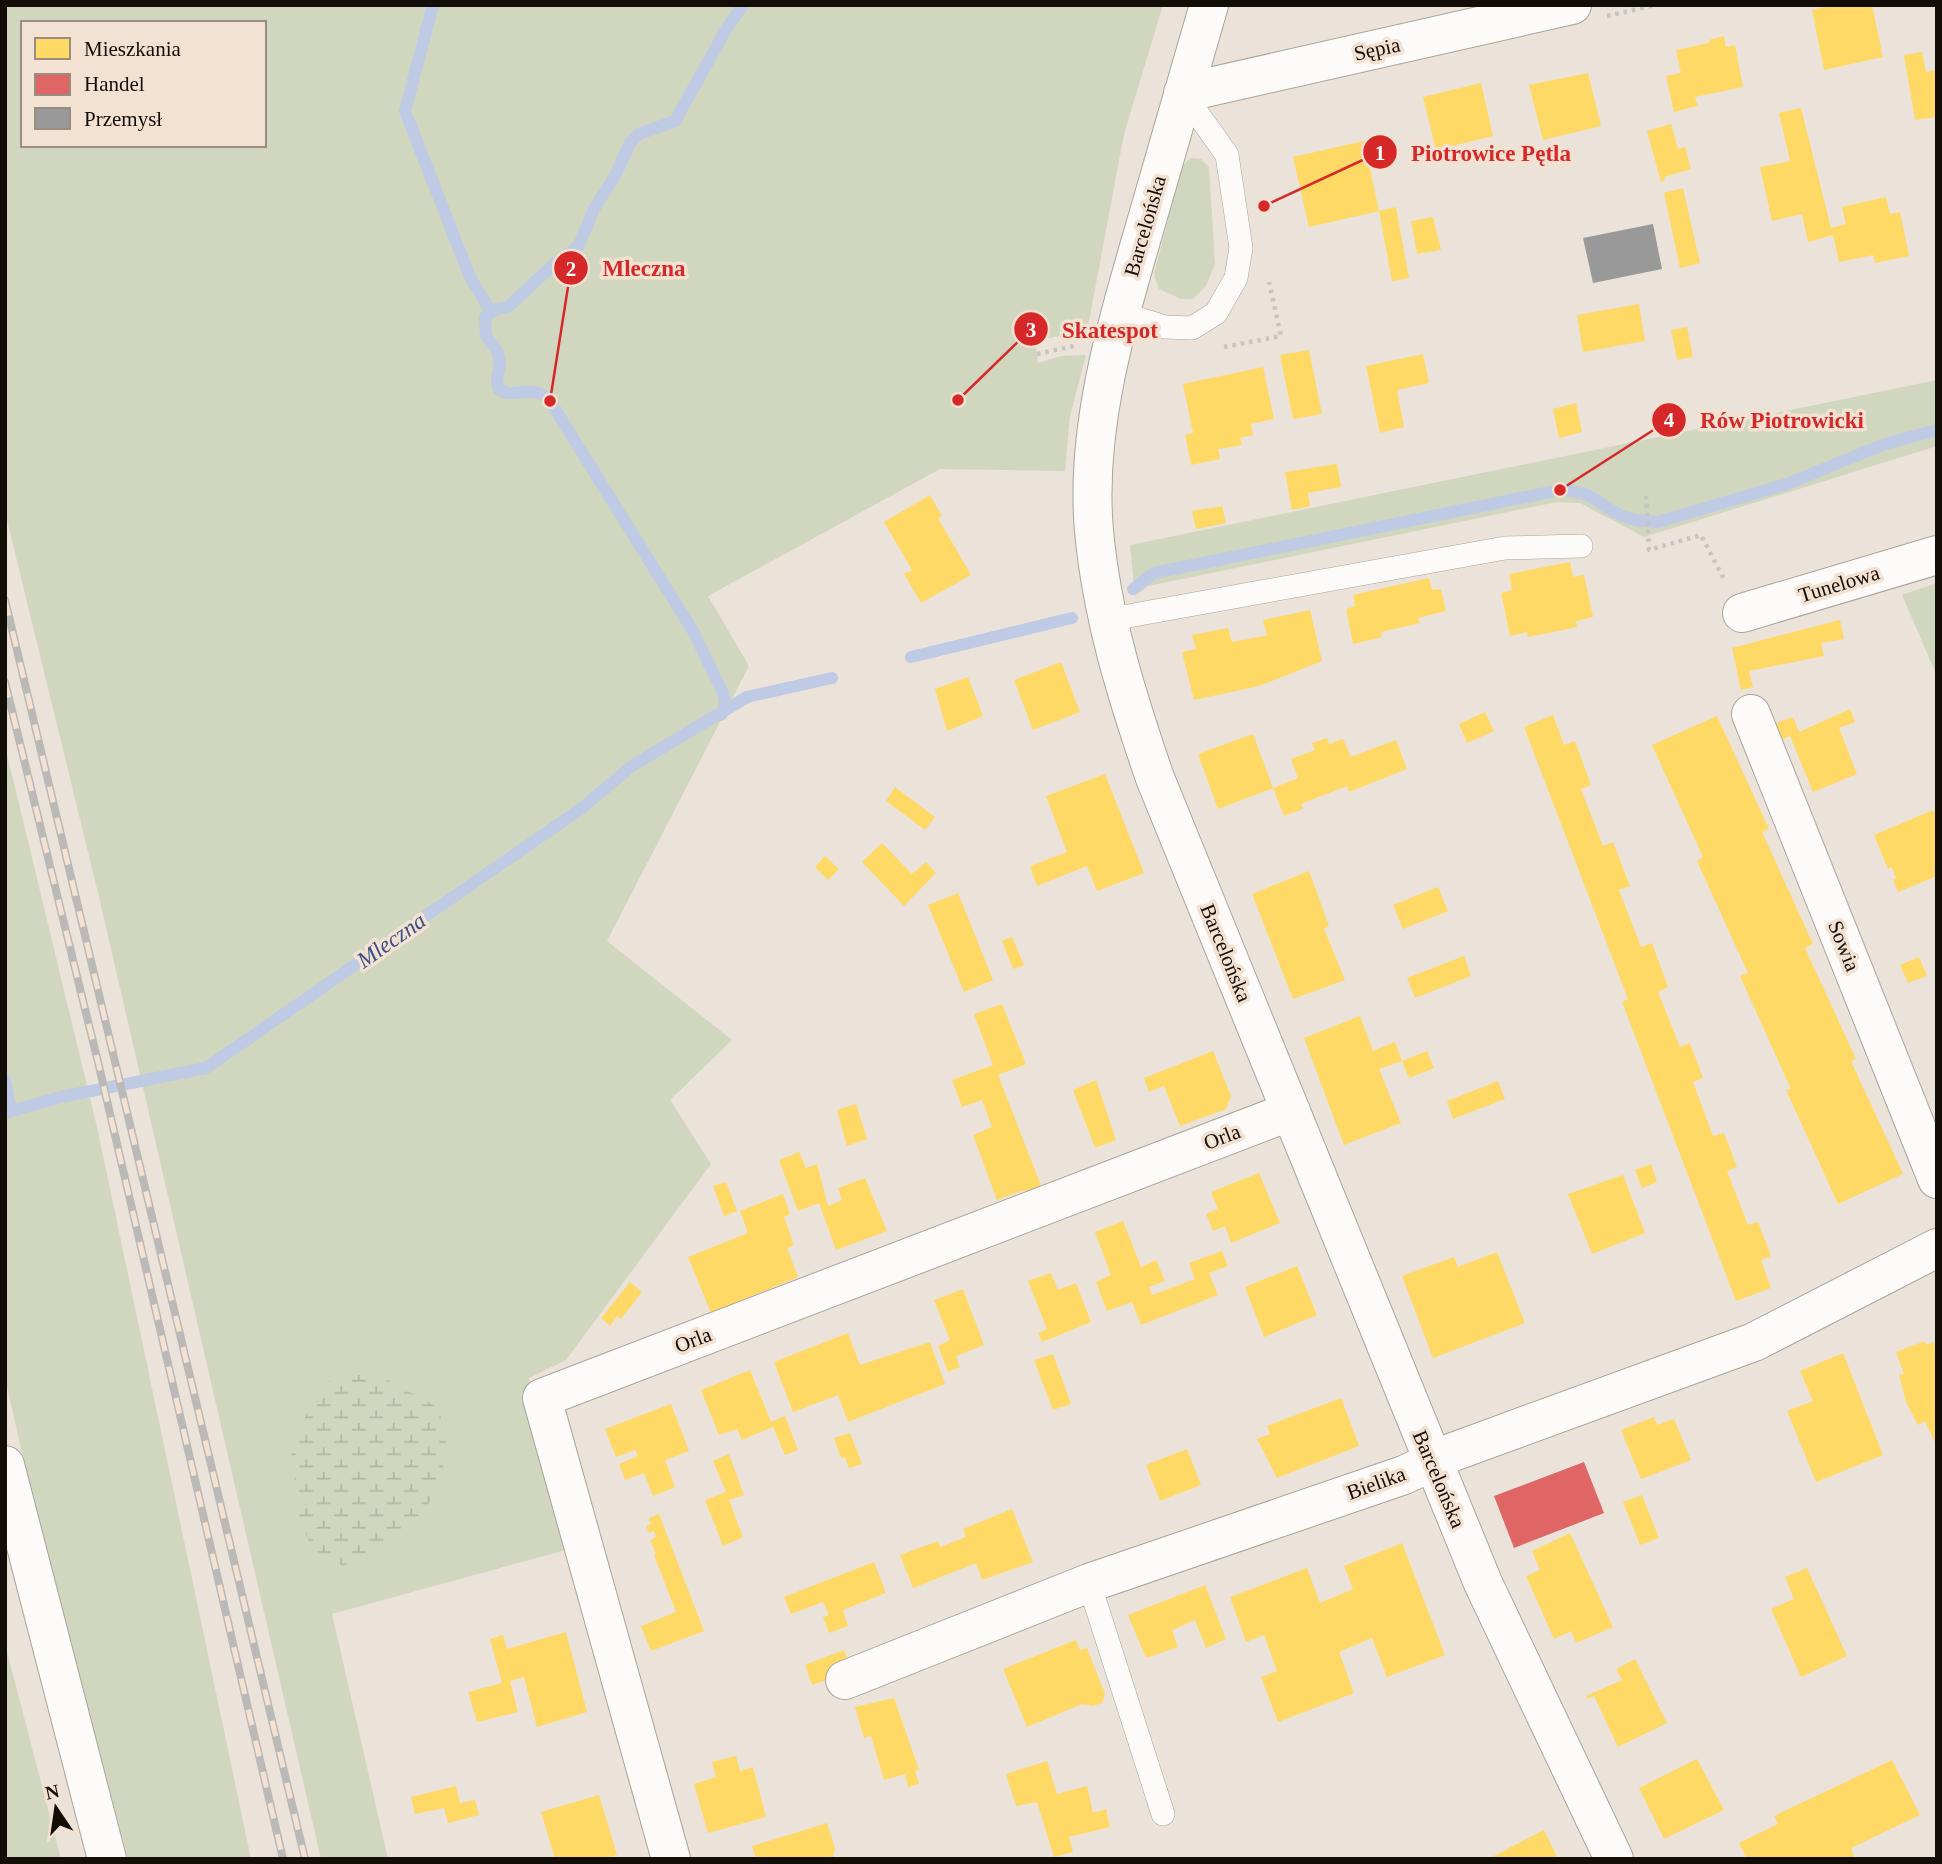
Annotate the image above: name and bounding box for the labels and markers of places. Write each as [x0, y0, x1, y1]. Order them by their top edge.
callout: Piotrowice Pętla [1362, 130, 1585, 174]
callout: Mleczna [554, 246, 700, 290]
callout: Skatespot [1013, 307, 1172, 351]
callout: Rów Piotrowicki [1651, 398, 1878, 442]

